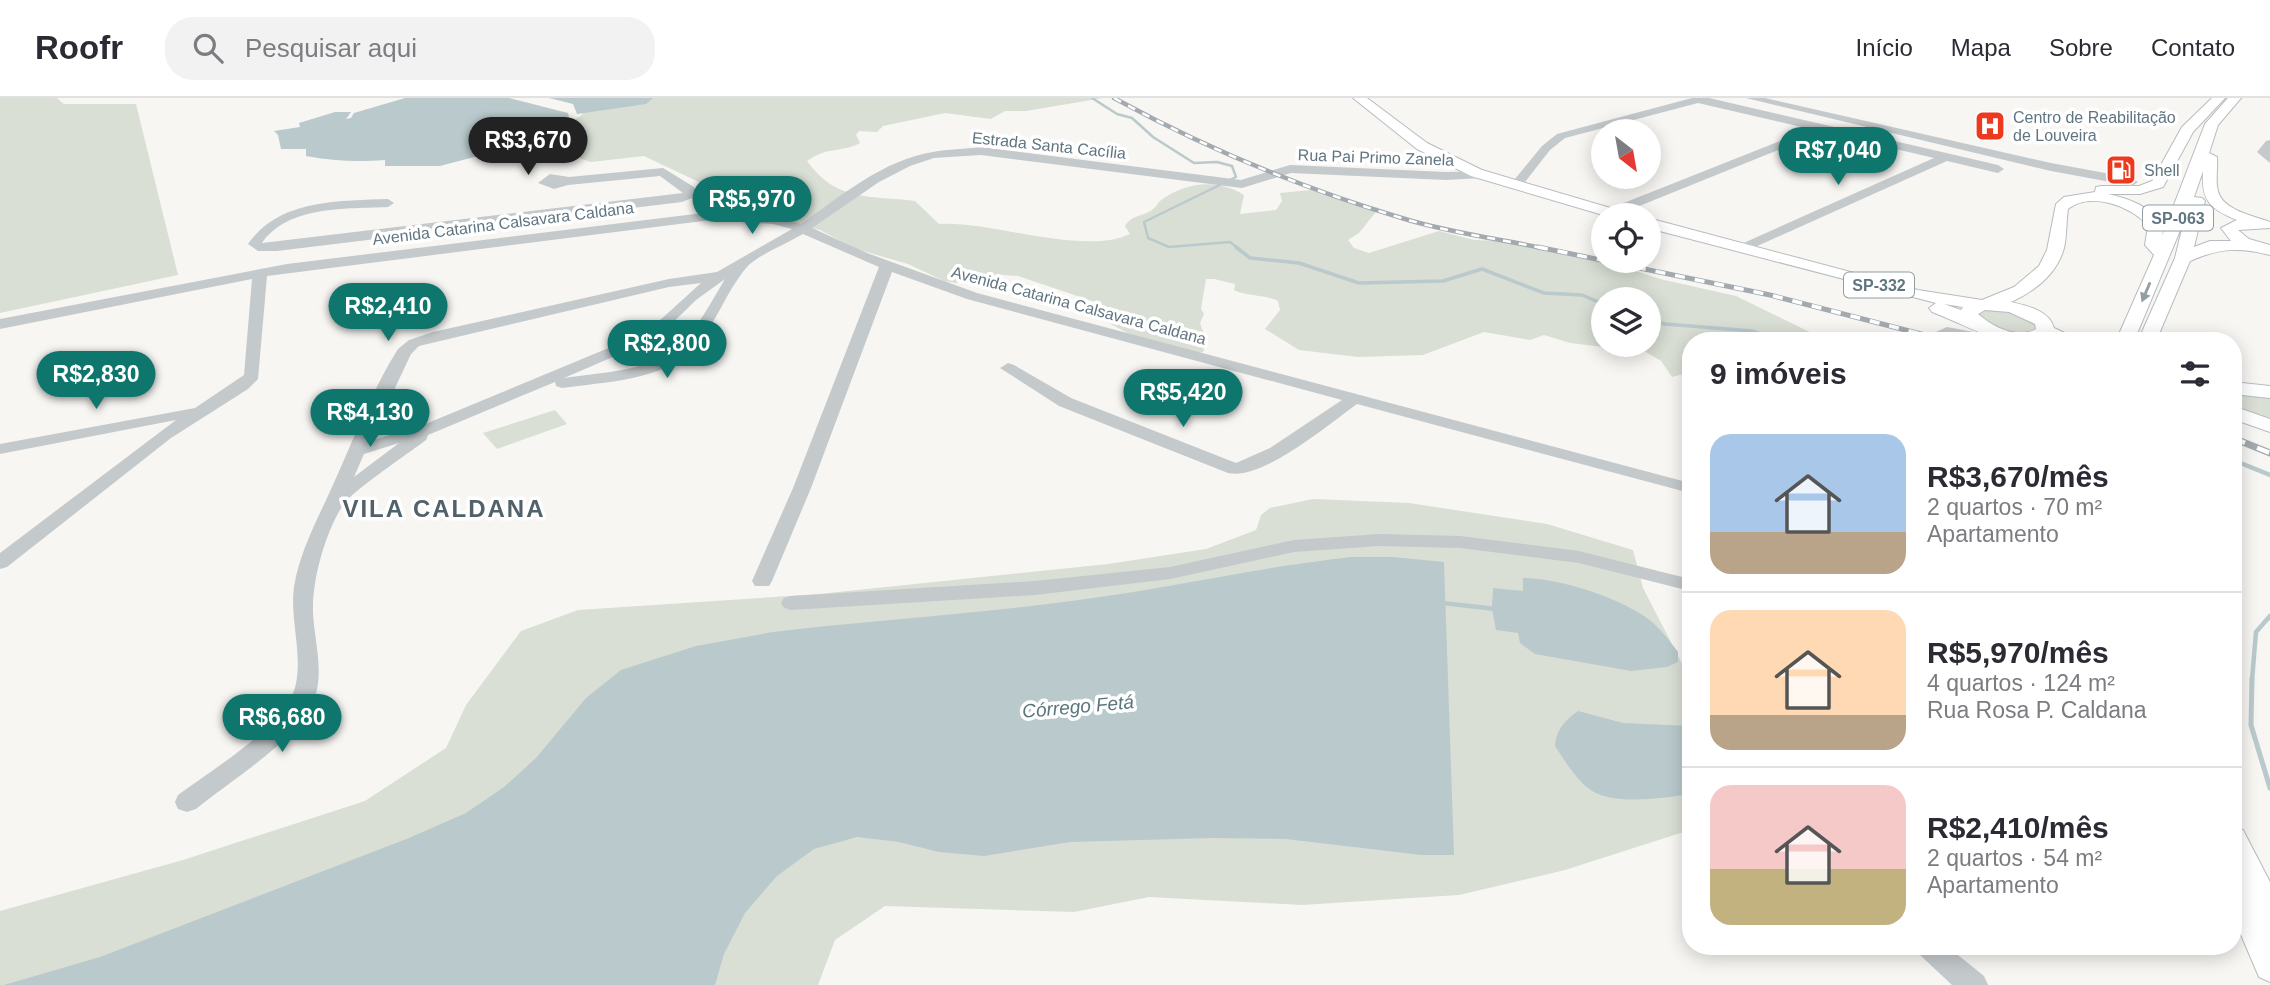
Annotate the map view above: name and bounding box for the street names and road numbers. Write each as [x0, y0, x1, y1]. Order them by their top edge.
street label: Estrada Santa Cacília [971, 129, 1127, 162]
street label: Rua Pai Primo Zanela [1297, 146, 1455, 169]
street label: Avenida Catarina Calsavara Caldana [372, 199, 635, 248]
road number: SP-063 [2143, 206, 2213, 230]
street label: Avenida Catarina Calsavara Caldana [950, 263, 1208, 348]
road number: SP-332 [1844, 272, 1914, 298]

